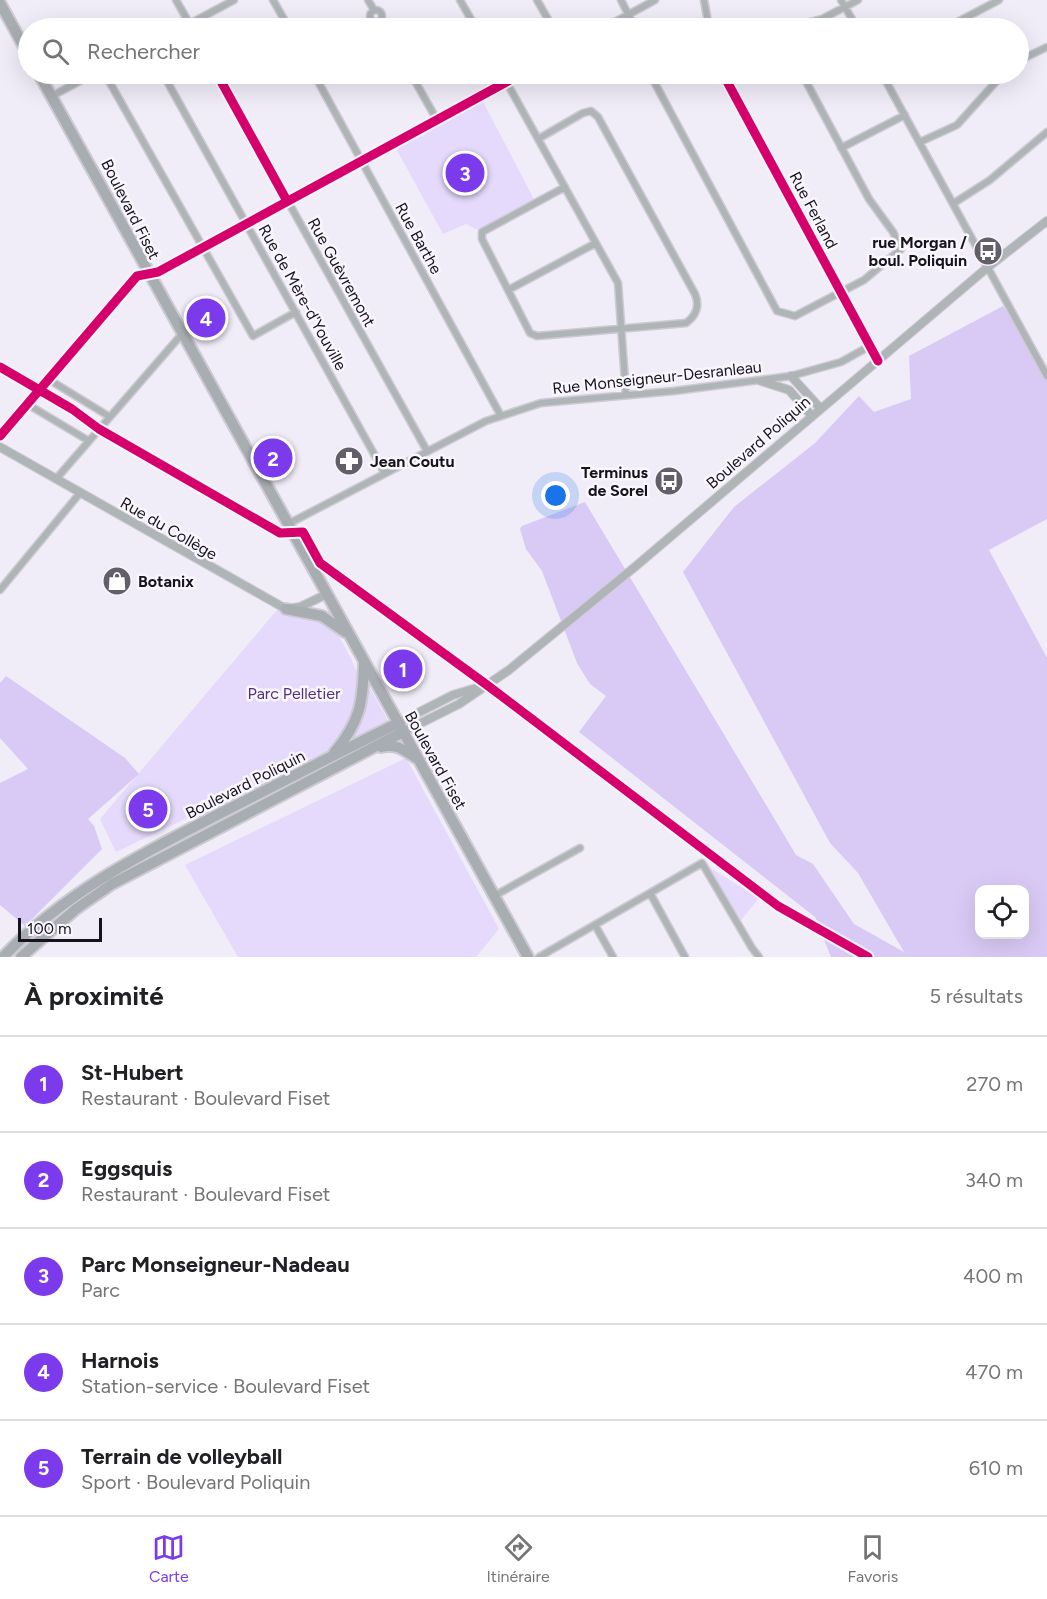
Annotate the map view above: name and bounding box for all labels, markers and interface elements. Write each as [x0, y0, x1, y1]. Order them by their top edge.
search box [18, 18, 1029, 84]
icon: search [39, 35, 72, 68]
text: Rechercher [87, 38, 200, 65]
pin: 3 [446, 150, 484, 195]
street label: Boulevard Fiset [97, 156, 164, 262]
street label: Rue Ferland [785, 169, 842, 252]
street label: Rue Barthe [391, 199, 446, 277]
street label: Rue Guèvremont [304, 214, 379, 330]
street label: Rue de Mère-d'Youville [254, 221, 351, 374]
place label: rue Morgan / boul. Poliquin [869, 233, 967, 270]
bus stop icon: rue Morgan / boul. Poliquin [972, 235, 1004, 267]
pin: 4 [186, 296, 226, 340]
street label: Rue Monseigneur-Desranleau [551, 357, 763, 398]
street label: Boulevard Poliquin [702, 392, 814, 493]
pin: 2 [254, 436, 292, 480]
pharmacy icon: Jean Coutu [333, 445, 365, 477]
place label: Jean Coutu [370, 452, 455, 471]
place label: Terminus de Sorel [581, 463, 649, 500]
bus stop icon: Terminus de Sorel [653, 465, 685, 497]
your location [541, 481, 570, 510]
street label: Rue du Collège [117, 493, 221, 564]
shop icon: Botanix [101, 565, 133, 597]
place label: Botanix [138, 572, 194, 591]
pin: 1 [384, 646, 422, 692]
park label: Parc Pelletier [248, 684, 341, 703]
street label: Boulevard Fiset [401, 708, 470, 813]
street label: Boulevard Poliquin [182, 746, 308, 823]
pin: 5 [128, 786, 168, 832]
map controls [975, 885, 1029, 939]
button: locate [975, 885, 1029, 939]
scale bar [18, 915, 102, 942]
text: 100 m [27, 919, 72, 938]
text: À proximité [24, 980, 164, 1012]
text: 5 résultats [929, 984, 1023, 1008]
text: St-Hubert [81, 1059, 184, 1086]
text: 1 [39, 1072, 48, 1096]
text: 270 m [966, 1072, 1023, 1096]
text: Restaurant · Boulevard Fiset [81, 1086, 330, 1110]
text: Eggsquis [81, 1155, 172, 1182]
text: 2 [38, 1168, 49, 1192]
text: 340 m [965, 1168, 1023, 1192]
text: Restaurant · Boulevard Fiset [81, 1182, 330, 1206]
text: Parc Monseigneur-Nadeau [81, 1251, 350, 1278]
text: 3 [38, 1264, 49, 1288]
text: 400 m [963, 1264, 1023, 1288]
text: Parc [81, 1278, 120, 1302]
text: Harnois [81, 1347, 159, 1374]
text: 4 [37, 1360, 50, 1384]
text: 470 m [965, 1360, 1023, 1384]
text: Station-service · Boulevard Fiset [81, 1374, 370, 1398]
text: Terrain de volleyball [81, 1443, 283, 1470]
text: 5 [38, 1456, 49, 1480]
text: 610 m [969, 1456, 1023, 1480]
text: Sport · Boulevard Poliquin [81, 1470, 310, 1494]
tab: Carte [149, 1531, 189, 1586]
tab: Itinéraire [487, 1531, 550, 1586]
tab: Favoris [847, 1531, 898, 1586]

